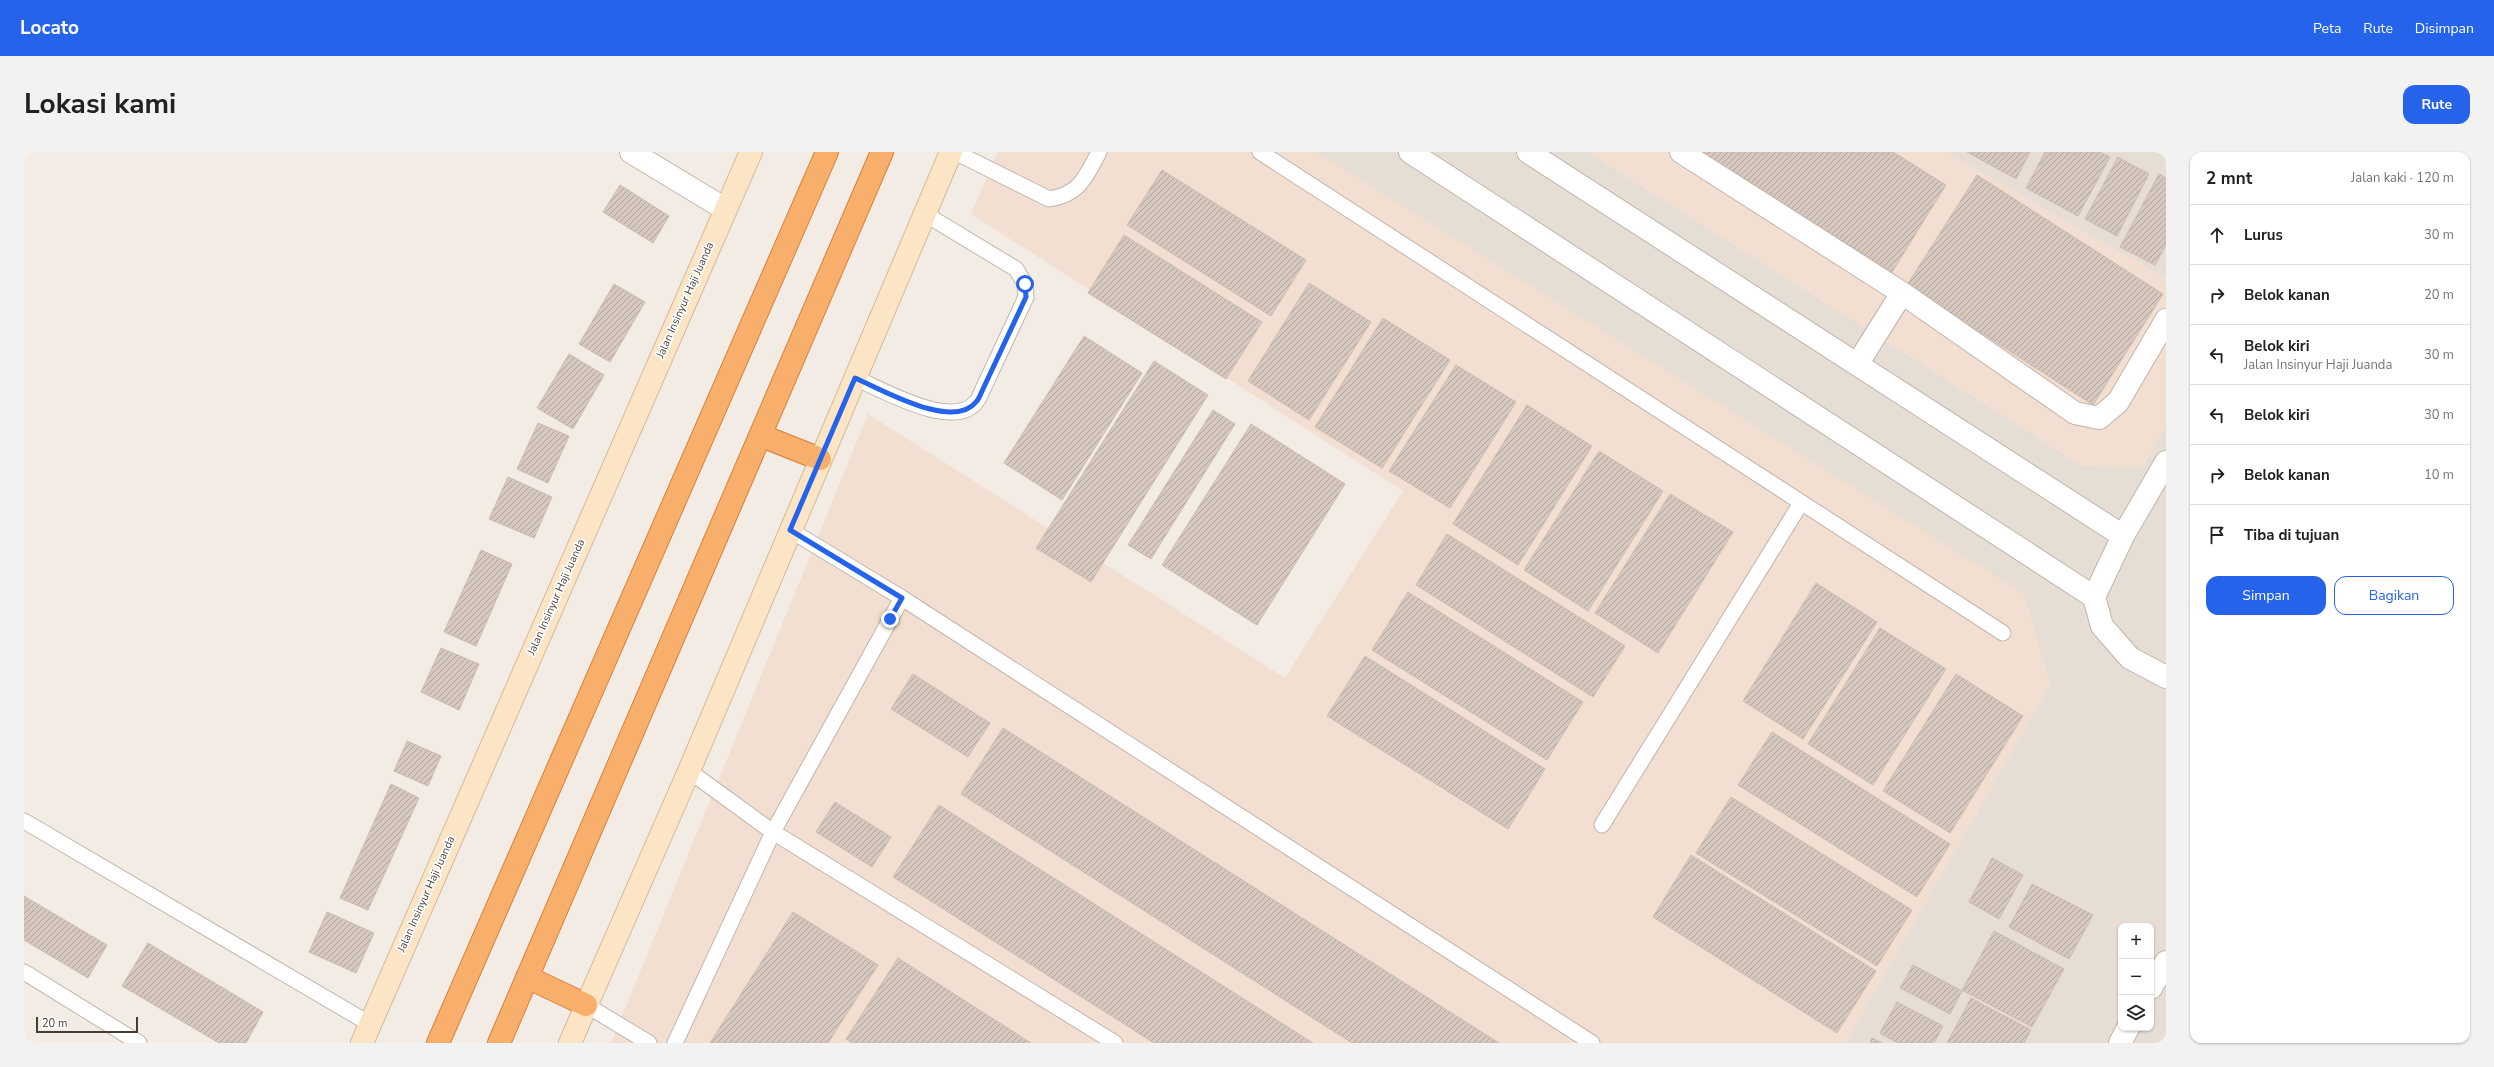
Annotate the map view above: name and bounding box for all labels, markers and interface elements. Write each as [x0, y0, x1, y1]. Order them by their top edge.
text: Locato [20, 15, 79, 41]
text: Peta [2313, 19, 2341, 38]
text: Rute [2363, 19, 2393, 38]
text: Disimpan [2415, 19, 2474, 38]
text: Lokasi kami [24, 85, 176, 123]
button: Rute [2403, 85, 2470, 124]
text: 2 mnt [2206, 167, 2252, 190]
text: Jalan kaki · 120 m [2351, 169, 2454, 187]
icon: ahead [2206, 224, 2228, 246]
text: Lurus [2244, 225, 2283, 245]
text: 30 m [2424, 226, 2454, 244]
street label: Jalan Insinyur Haji Juanda [652, 239, 717, 361]
route start [1016, 275, 1034, 293]
icon: right [2206, 284, 2228, 306]
text: Belok kanan [2244, 285, 2330, 305]
text: 20 m [2424, 286, 2454, 304]
text: Belok kiri [2244, 336, 2309, 356]
icon: left [2206, 344, 2228, 366]
text: 30 m [2424, 346, 2454, 364]
text: Jalan Insinyur Haji Juanda [2244, 356, 2392, 374]
icon: left [2206, 404, 2228, 426]
text: Belok kiri [2244, 405, 2309, 425]
text: 30 m [2424, 406, 2454, 424]
icon: right [2206, 464, 2228, 486]
text: Belok kanan [2244, 465, 2330, 485]
text: 10 m [2424, 466, 2454, 484]
icon: arrive [2206, 524, 2228, 546]
text: Tiba di tujuan [2244, 525, 2339, 545]
street label: Jalan Insinyur Haji Juanda [523, 536, 588, 658]
button: Simpan [2206, 576, 2326, 615]
button: Bagikan [2334, 576, 2454, 615]
route end [881, 610, 899, 628]
street label: Jalan Insinyur Haji Juanda [393, 833, 458, 955]
map controls [2118, 923, 2154, 1031]
button: + [2118, 923, 2154, 959]
button: − [2118, 959, 2154, 995]
button: layers [2118, 995, 2154, 1031]
scale bar [36, 1015, 138, 1034]
text: 20 m [42, 1016, 67, 1031]

